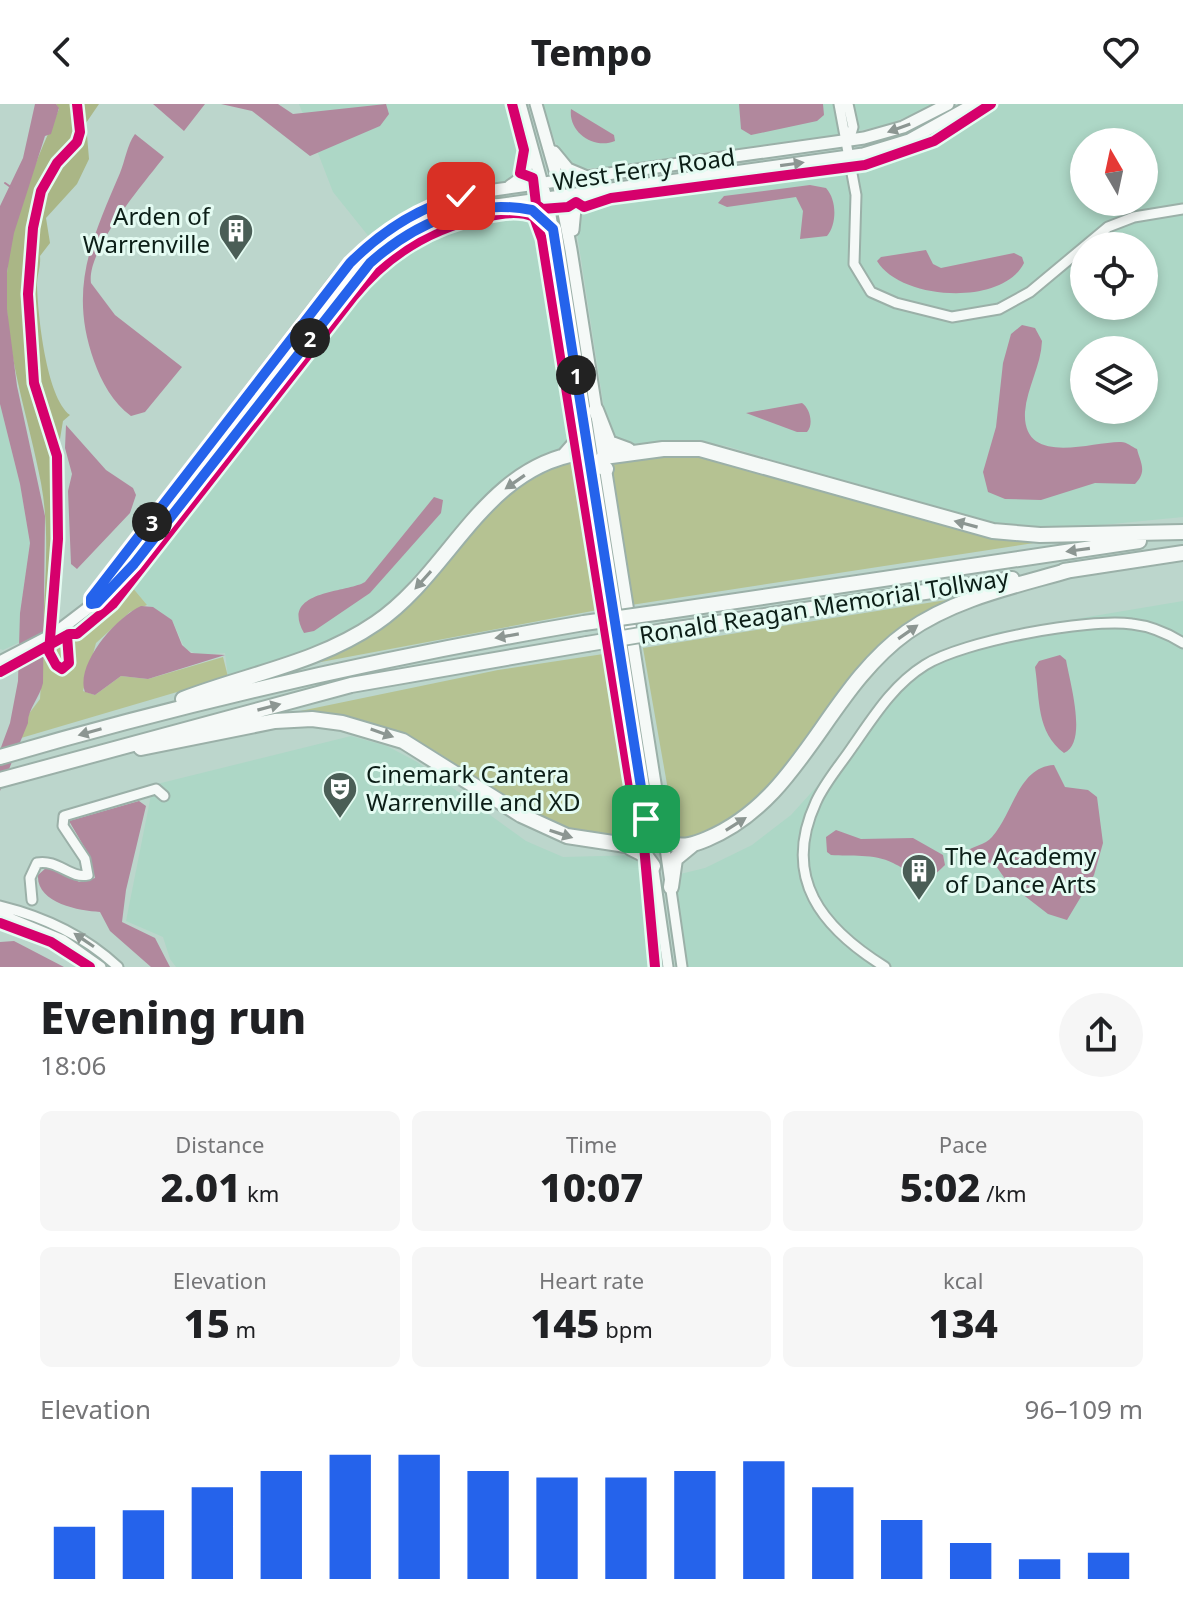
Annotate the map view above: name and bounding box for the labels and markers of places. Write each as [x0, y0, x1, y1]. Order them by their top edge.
pin [427, 162, 495, 230]
place label: Arden of Warrenville [83, 199, 212, 260]
building icon: Arden of Warrenville [217, 212, 255, 262]
pin: 2 [290, 318, 330, 358]
pin: 1 [556, 355, 596, 395]
pin: 3 [132, 502, 172, 542]
place label: Cinemark Cantera Warrenville and XD [366, 757, 580, 818]
theatre icon: Cinemark Cantera Warrenville and XD [321, 770, 359, 820]
pin [612, 785, 680, 853]
place label: The Academy of Dance Arts [945, 839, 1097, 900]
building icon: The Academy of Dance Arts [900, 852, 938, 902]

